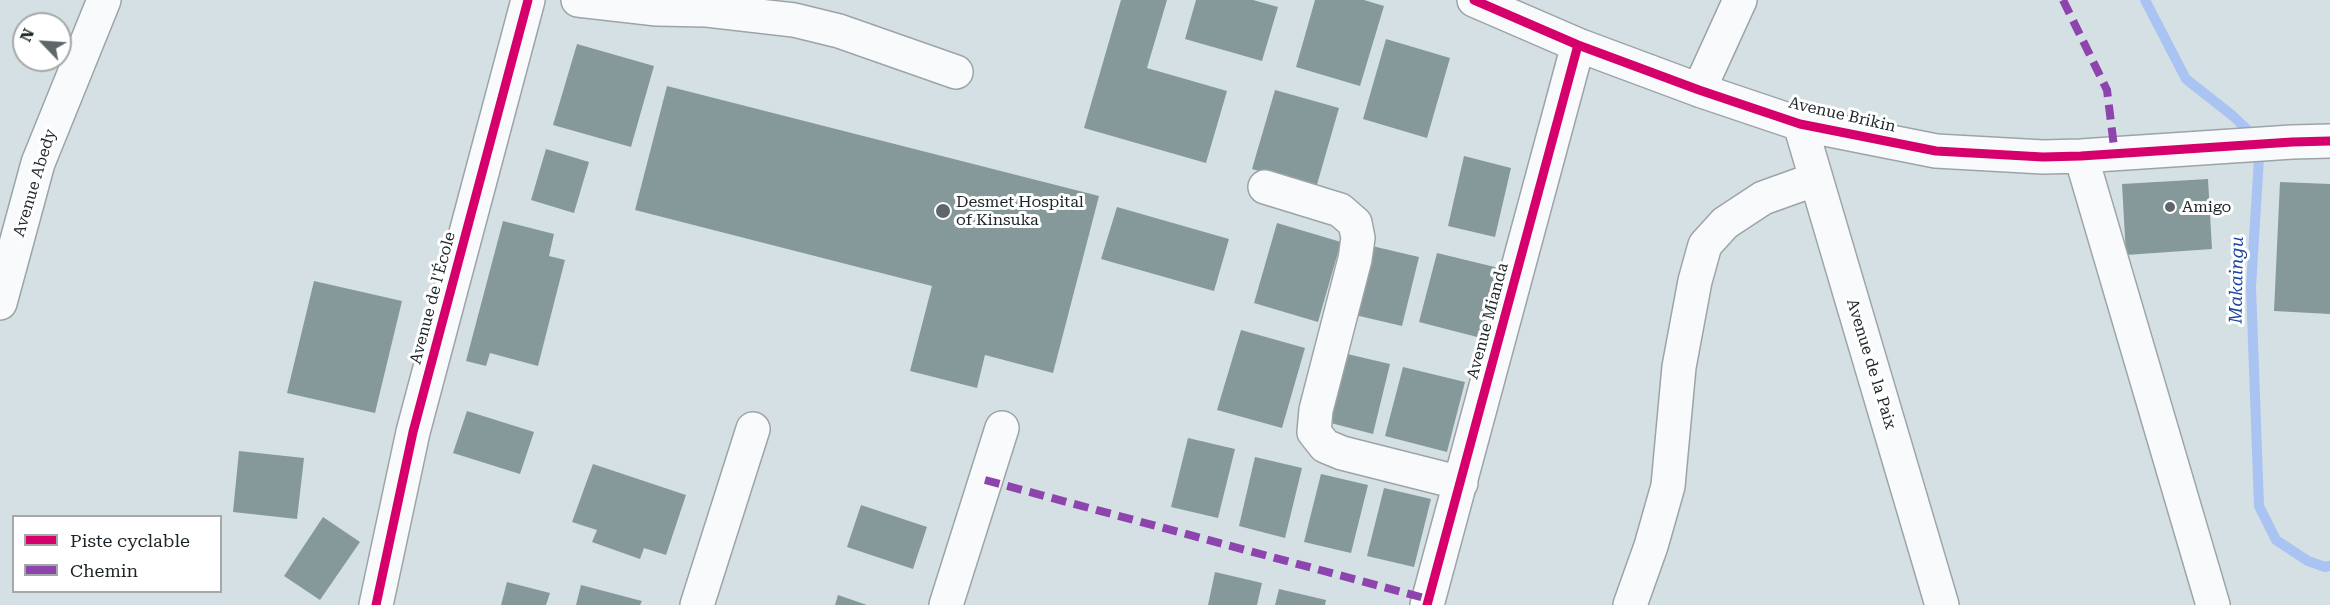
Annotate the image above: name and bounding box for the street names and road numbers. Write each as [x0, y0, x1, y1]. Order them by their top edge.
street label: Avenue Brikin [1787, 93, 1897, 137]
street label: Avenue Abedy [9, 127, 61, 239]
street label: Avenue de l'École [406, 230, 460, 366]
street label: Avenue Mianda [1463, 261, 1513, 381]
street label: Avenue de la Paix [1842, 297, 1900, 431]

